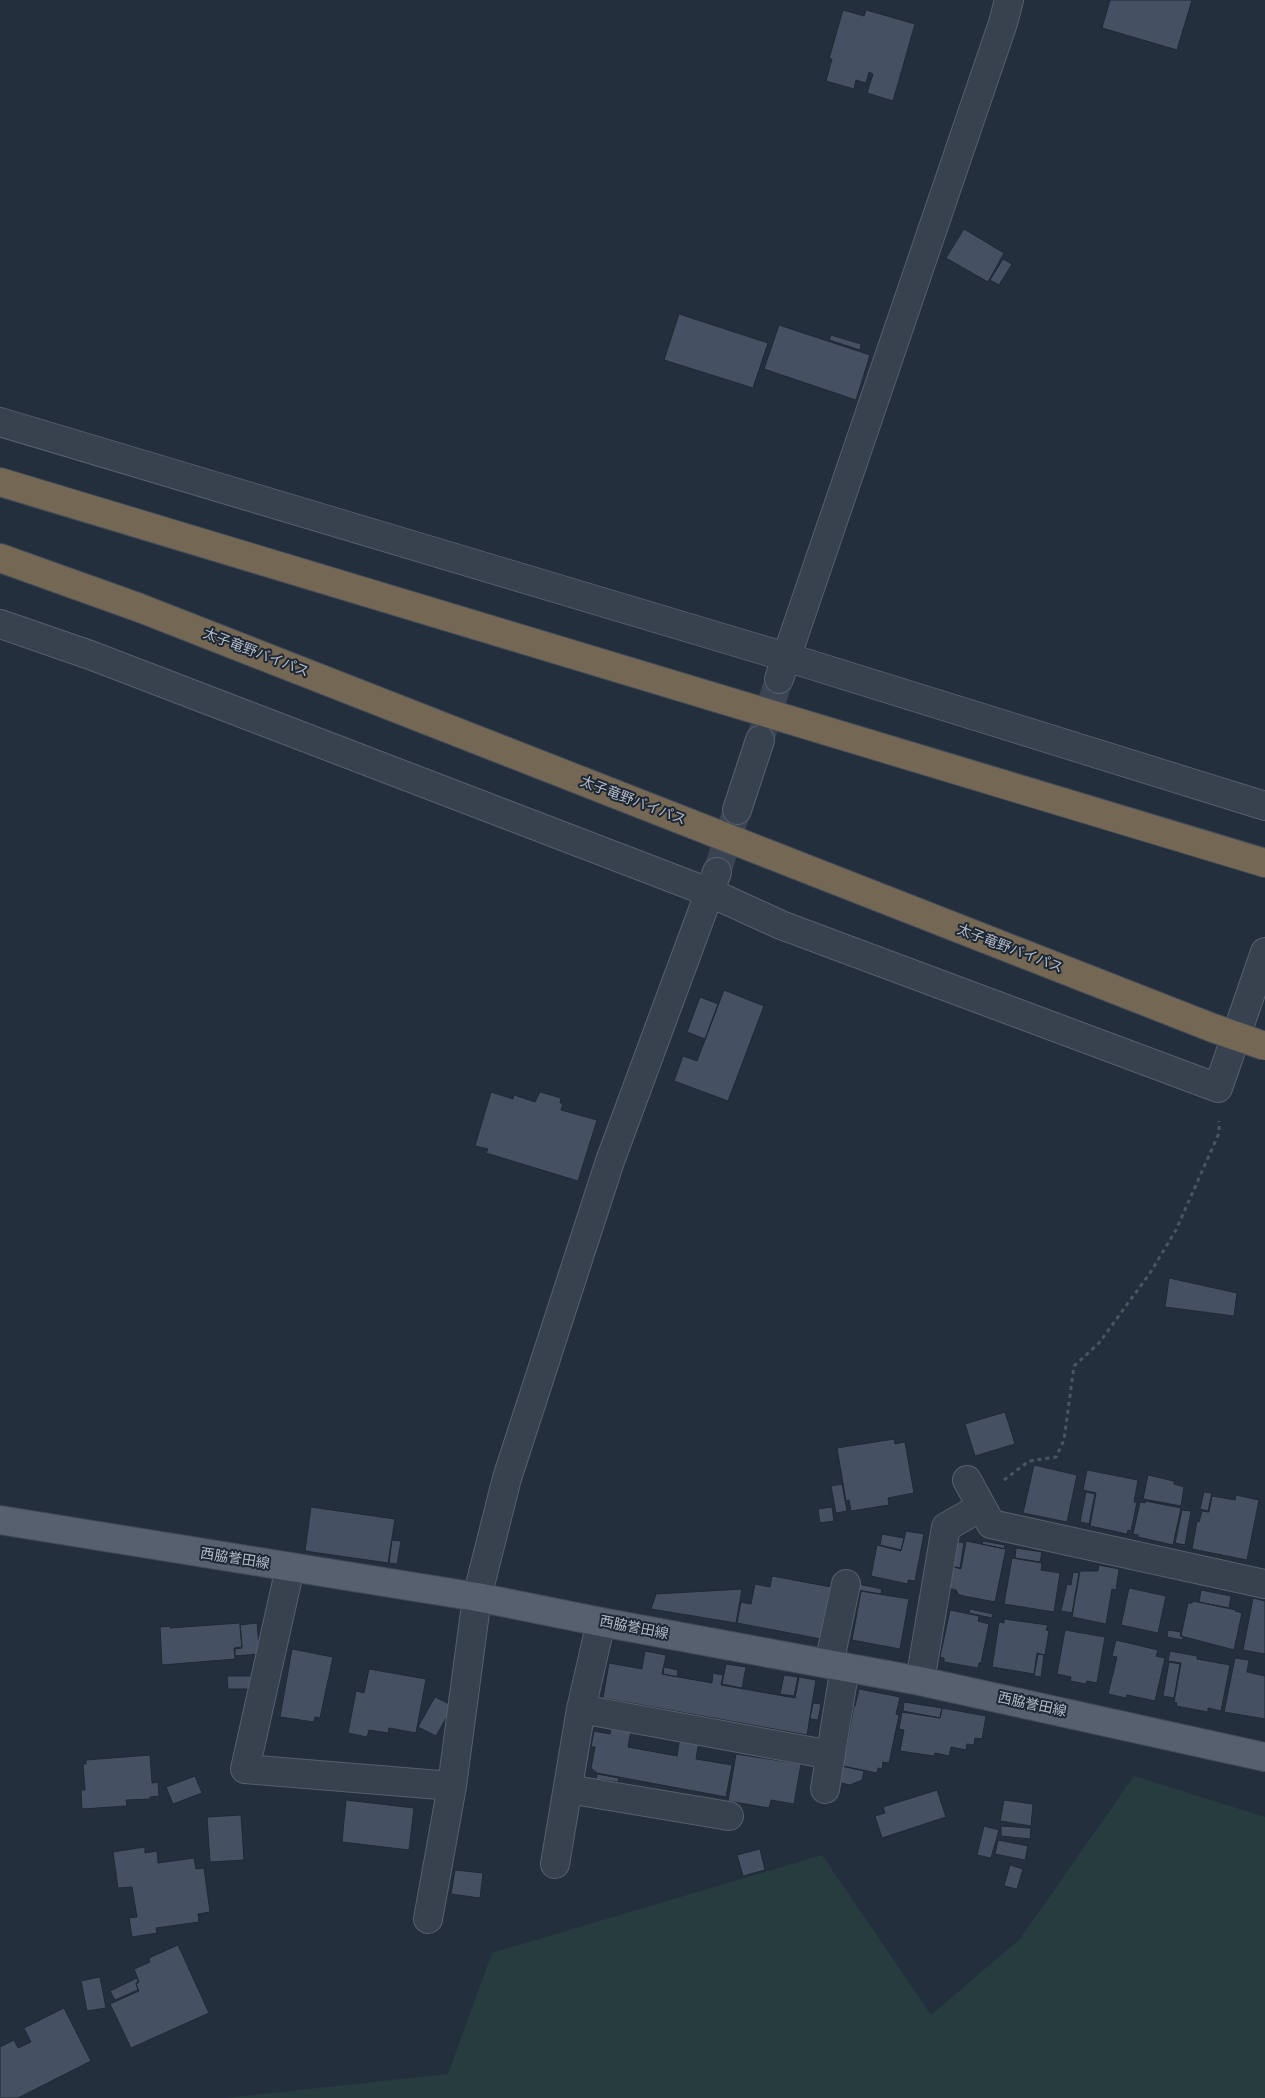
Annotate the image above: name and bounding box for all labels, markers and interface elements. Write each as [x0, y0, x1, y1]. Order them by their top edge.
street label: 太子竜野バイパス [201, 625, 311, 681]
street label: 太子竜野バイパス [578, 773, 688, 829]
street label: 太子竜野バイパス [955, 921, 1065, 977]
street label: 西脇誉田線 [199, 1545, 271, 1573]
street label: 西脇誉田線 [598, 1613, 670, 1643]
street label: 西脇誉田線 [996, 1690, 1068, 1720]

